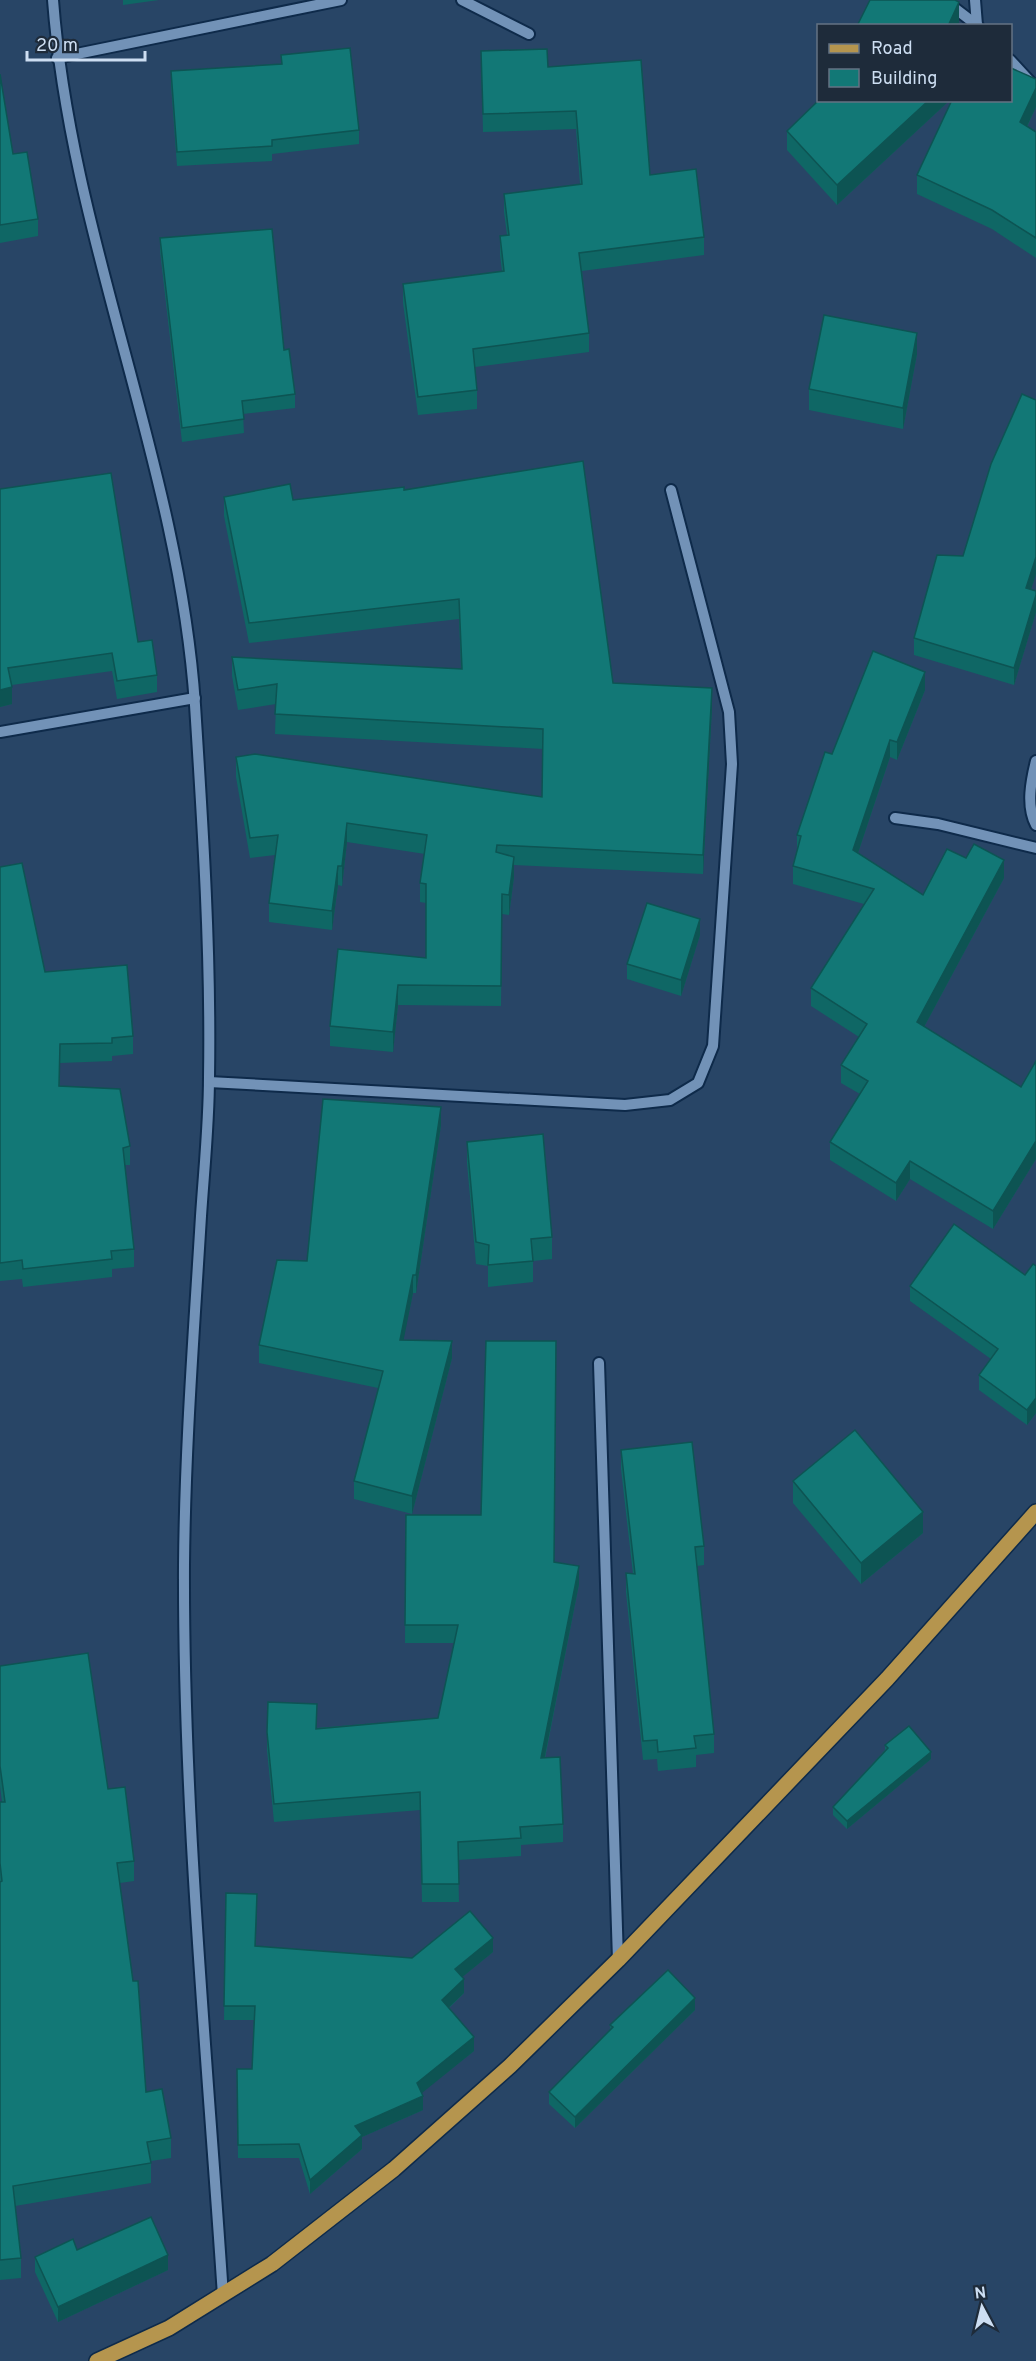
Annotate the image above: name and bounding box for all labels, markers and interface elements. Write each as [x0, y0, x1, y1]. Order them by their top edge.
scale bar [27, 24, 146, 62]
legend [817, 24, 1012, 102]
text: 20 m [36, 35, 78, 58]
text: Road [871, 38, 913, 61]
text: Building [871, 68, 937, 91]
north arrow [952, 2277, 1012, 2337]
text: N [973, 2283, 987, 2305]

